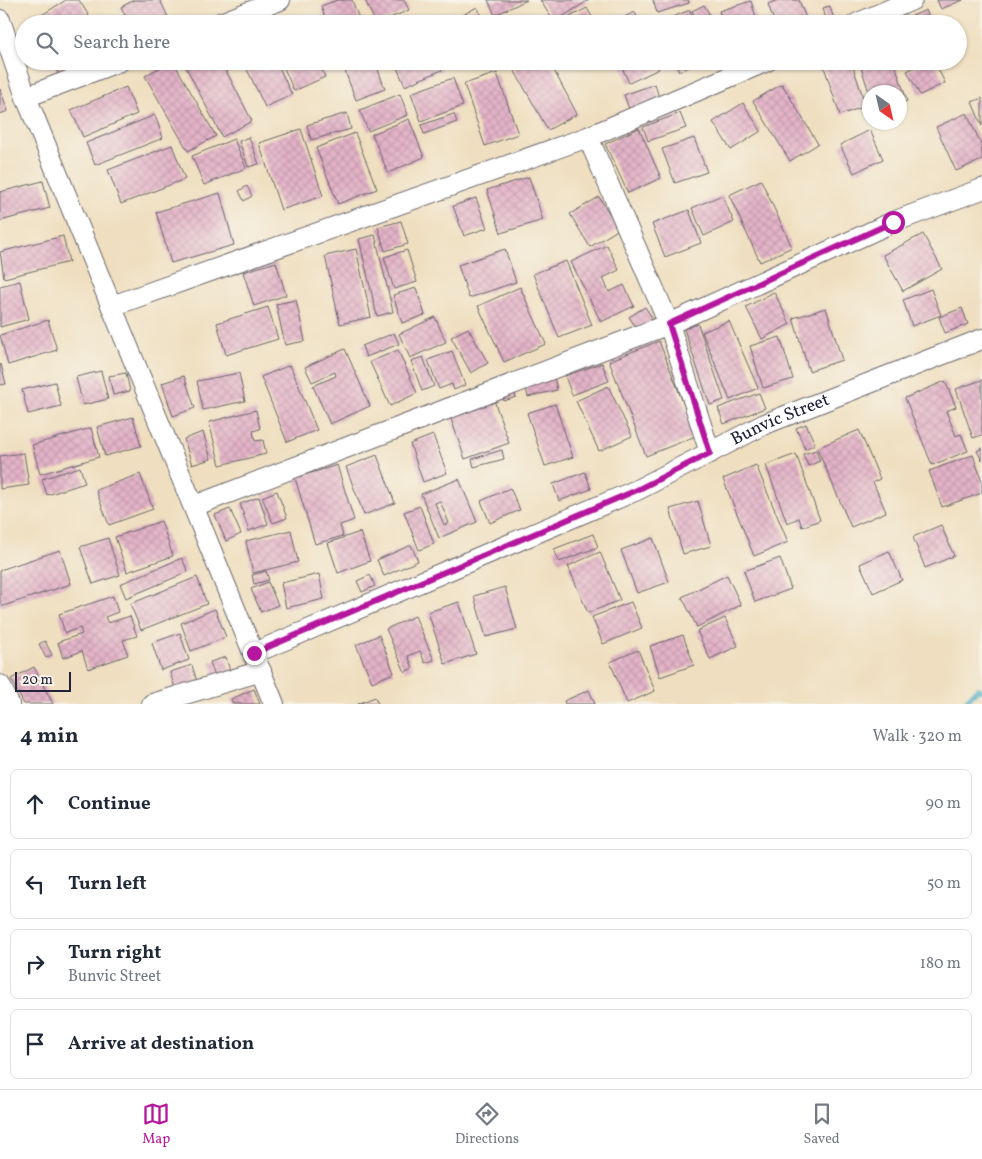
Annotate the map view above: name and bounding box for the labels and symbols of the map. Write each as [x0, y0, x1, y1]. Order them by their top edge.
north arrow [862, 85, 907, 130]
route start [882, 211, 905, 234]
street label: Bunvic Street [726, 387, 833, 452]
route end [243, 642, 266, 665]
scale bar [15, 669, 71, 692]

